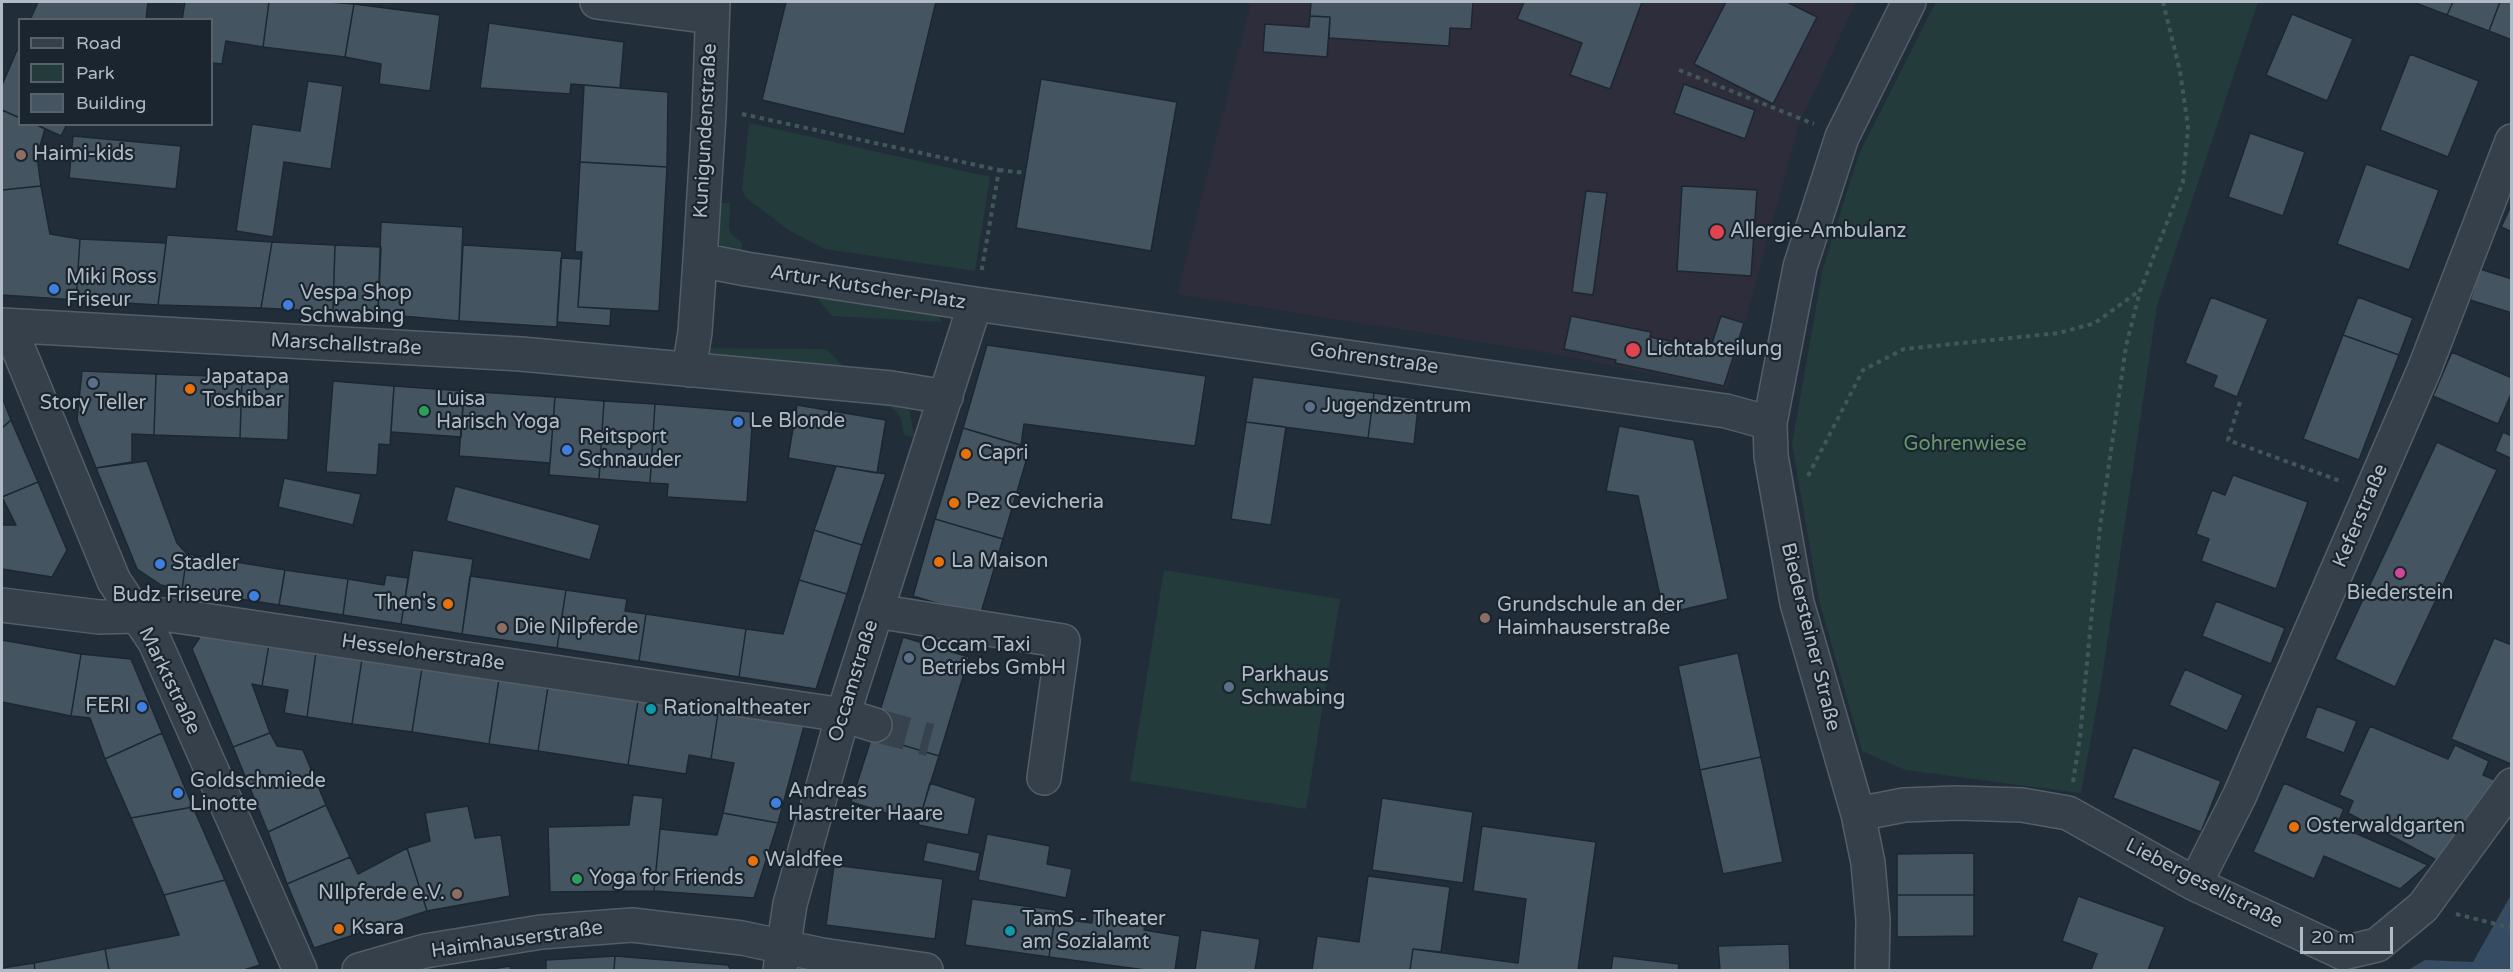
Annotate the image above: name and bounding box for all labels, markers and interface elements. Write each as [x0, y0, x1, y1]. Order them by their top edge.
legend [18, 18, 213, 126]
text: Road [76, 32, 121, 54]
street label: Kunigundenstraße [689, 43, 723, 219]
text: Park [76, 62, 114, 84]
text: Building [76, 92, 146, 114]
place label: Haimi-kids [33, 143, 134, 167]
marker: Haimi-kids [14, 148, 28, 162]
place label: Allergie-Ambulanz [1730, 220, 1907, 244]
marker: Allergie-Ambulanz [1708, 223, 1726, 241]
street label: Artur-Kutscher-Platz [768, 261, 968, 315]
place label: Miki Ross Friseur [66, 266, 157, 313]
marker: Miki Ross Friseur [47, 282, 61, 296]
place label: Vespa Shop Schwabing [300, 282, 412, 329]
marker: Vespa Shop Schwabing [281, 298, 295, 312]
street label: Marschallstraße [270, 329, 422, 361]
street label: Gohrenstraße [1308, 338, 1440, 380]
place label: Lichtabteilung [1646, 338, 1782, 362]
marker: Lichtabteilung [1624, 341, 1642, 359]
place label: Japatapa Toshibar [202, 366, 289, 413]
marker: Story Teller [86, 376, 100, 390]
marker: Japatapa Toshibar [183, 382, 197, 396]
place label: Luisa Harisch Yoga [436, 388, 560, 435]
place label: Story Teller [40, 392, 146, 416]
place label: Jugendzentrum [1322, 395, 1471, 419]
marker: Jugendzentrum [1303, 400, 1317, 414]
marker: Luisa Harisch Yoga [417, 404, 431, 418]
place label: Le Blonde [750, 410, 845, 434]
marker: Le Blonde [731, 415, 745, 429]
place label: Reitsport Schnauder [579, 426, 681, 473]
park label: Gohrenwiese [1903, 433, 2027, 457]
place label: Capri [978, 442, 1028, 466]
marker: Reitsport Schnauder [560, 443, 574, 457]
marker: Capri [959, 447, 973, 461]
street label: Keferstraße [2328, 461, 2394, 571]
place label: Pez Cevicheria [966, 491, 1104, 515]
marker: Pez Cevicheria [947, 496, 961, 510]
street label: Biedersteiner Straße [1775, 540, 1845, 734]
place label: La Maison [951, 550, 1048, 574]
place label: Stadler [172, 552, 239, 576]
marker: La Maison [932, 555, 946, 569]
marker: Stadler [153, 557, 167, 571]
marker: Biederstein [2393, 566, 2407, 580]
place label: Biederstein [2346, 582, 2454, 606]
place label: Budz Friseure [112, 584, 242, 608]
marker: Budz Friseure [247, 589, 261, 603]
place label: Then's [374, 592, 436, 616]
place label: Grundschule an der Haimhauserstraße [1497, 594, 1683, 641]
marker: Then's [441, 597, 455, 611]
marker: Grundschule an der Haimhauserstraße [1478, 611, 1492, 625]
place label: Die Nilpferde [514, 616, 638, 640]
street label: Occamstraße [824, 617, 884, 745]
marker: Die Nilpferde [495, 621, 509, 635]
street label: Marktstraße [133, 623, 205, 739]
street label: Hesseloherstraße [340, 630, 506, 676]
place label: Occam Taxi Betriebs GmbH [921, 634, 1066, 681]
marker: Occam Taxi Betriebs GmbH [902, 651, 916, 665]
place label: Parkhaus Schwabing [1241, 664, 1345, 711]
marker: Parkhaus Schwabing [1222, 680, 1236, 694]
place label: FERI [85, 695, 130, 719]
place label: Rationaltheater [663, 697, 810, 721]
marker: FERI [135, 700, 149, 714]
marker: Rationaltheater [644, 702, 658, 716]
place label: Goldschmiede Linotte [190, 770, 326, 817]
place label: Andreas Hastreiter Haare [788, 780, 943, 827]
marker: Goldschmiede Linotte [171, 786, 185, 800]
marker: Andreas Hastreiter Haare [769, 796, 783, 810]
place label: Osterwaldgarten [2306, 815, 2465, 839]
marker: Osterwaldgarten [2287, 820, 2301, 834]
street label: Liebergesellstraße [2121, 834, 2287, 934]
place label: Waldfee [765, 849, 843, 873]
marker: Waldfee [746, 854, 760, 868]
place label: Yoga for Friends [589, 867, 744, 891]
marker: Yoga for Friends [570, 872, 584, 886]
place label: NIlpferde e.V. [318, 882, 445, 906]
marker: NIlpferde e.V. [450, 887, 464, 901]
place label: TamS - Theater am Sozialamt [1022, 908, 1166, 955]
scale bar [2303, 915, 2396, 953]
street label: Haimhauserstraße [430, 916, 604, 964]
place label: Ksara [351, 917, 404, 941]
marker: Ksara [332, 922, 346, 936]
marker: TamS - Theater am Sozialamt [1003, 924, 1017, 938]
text: 20 m [2311, 926, 2355, 948]

